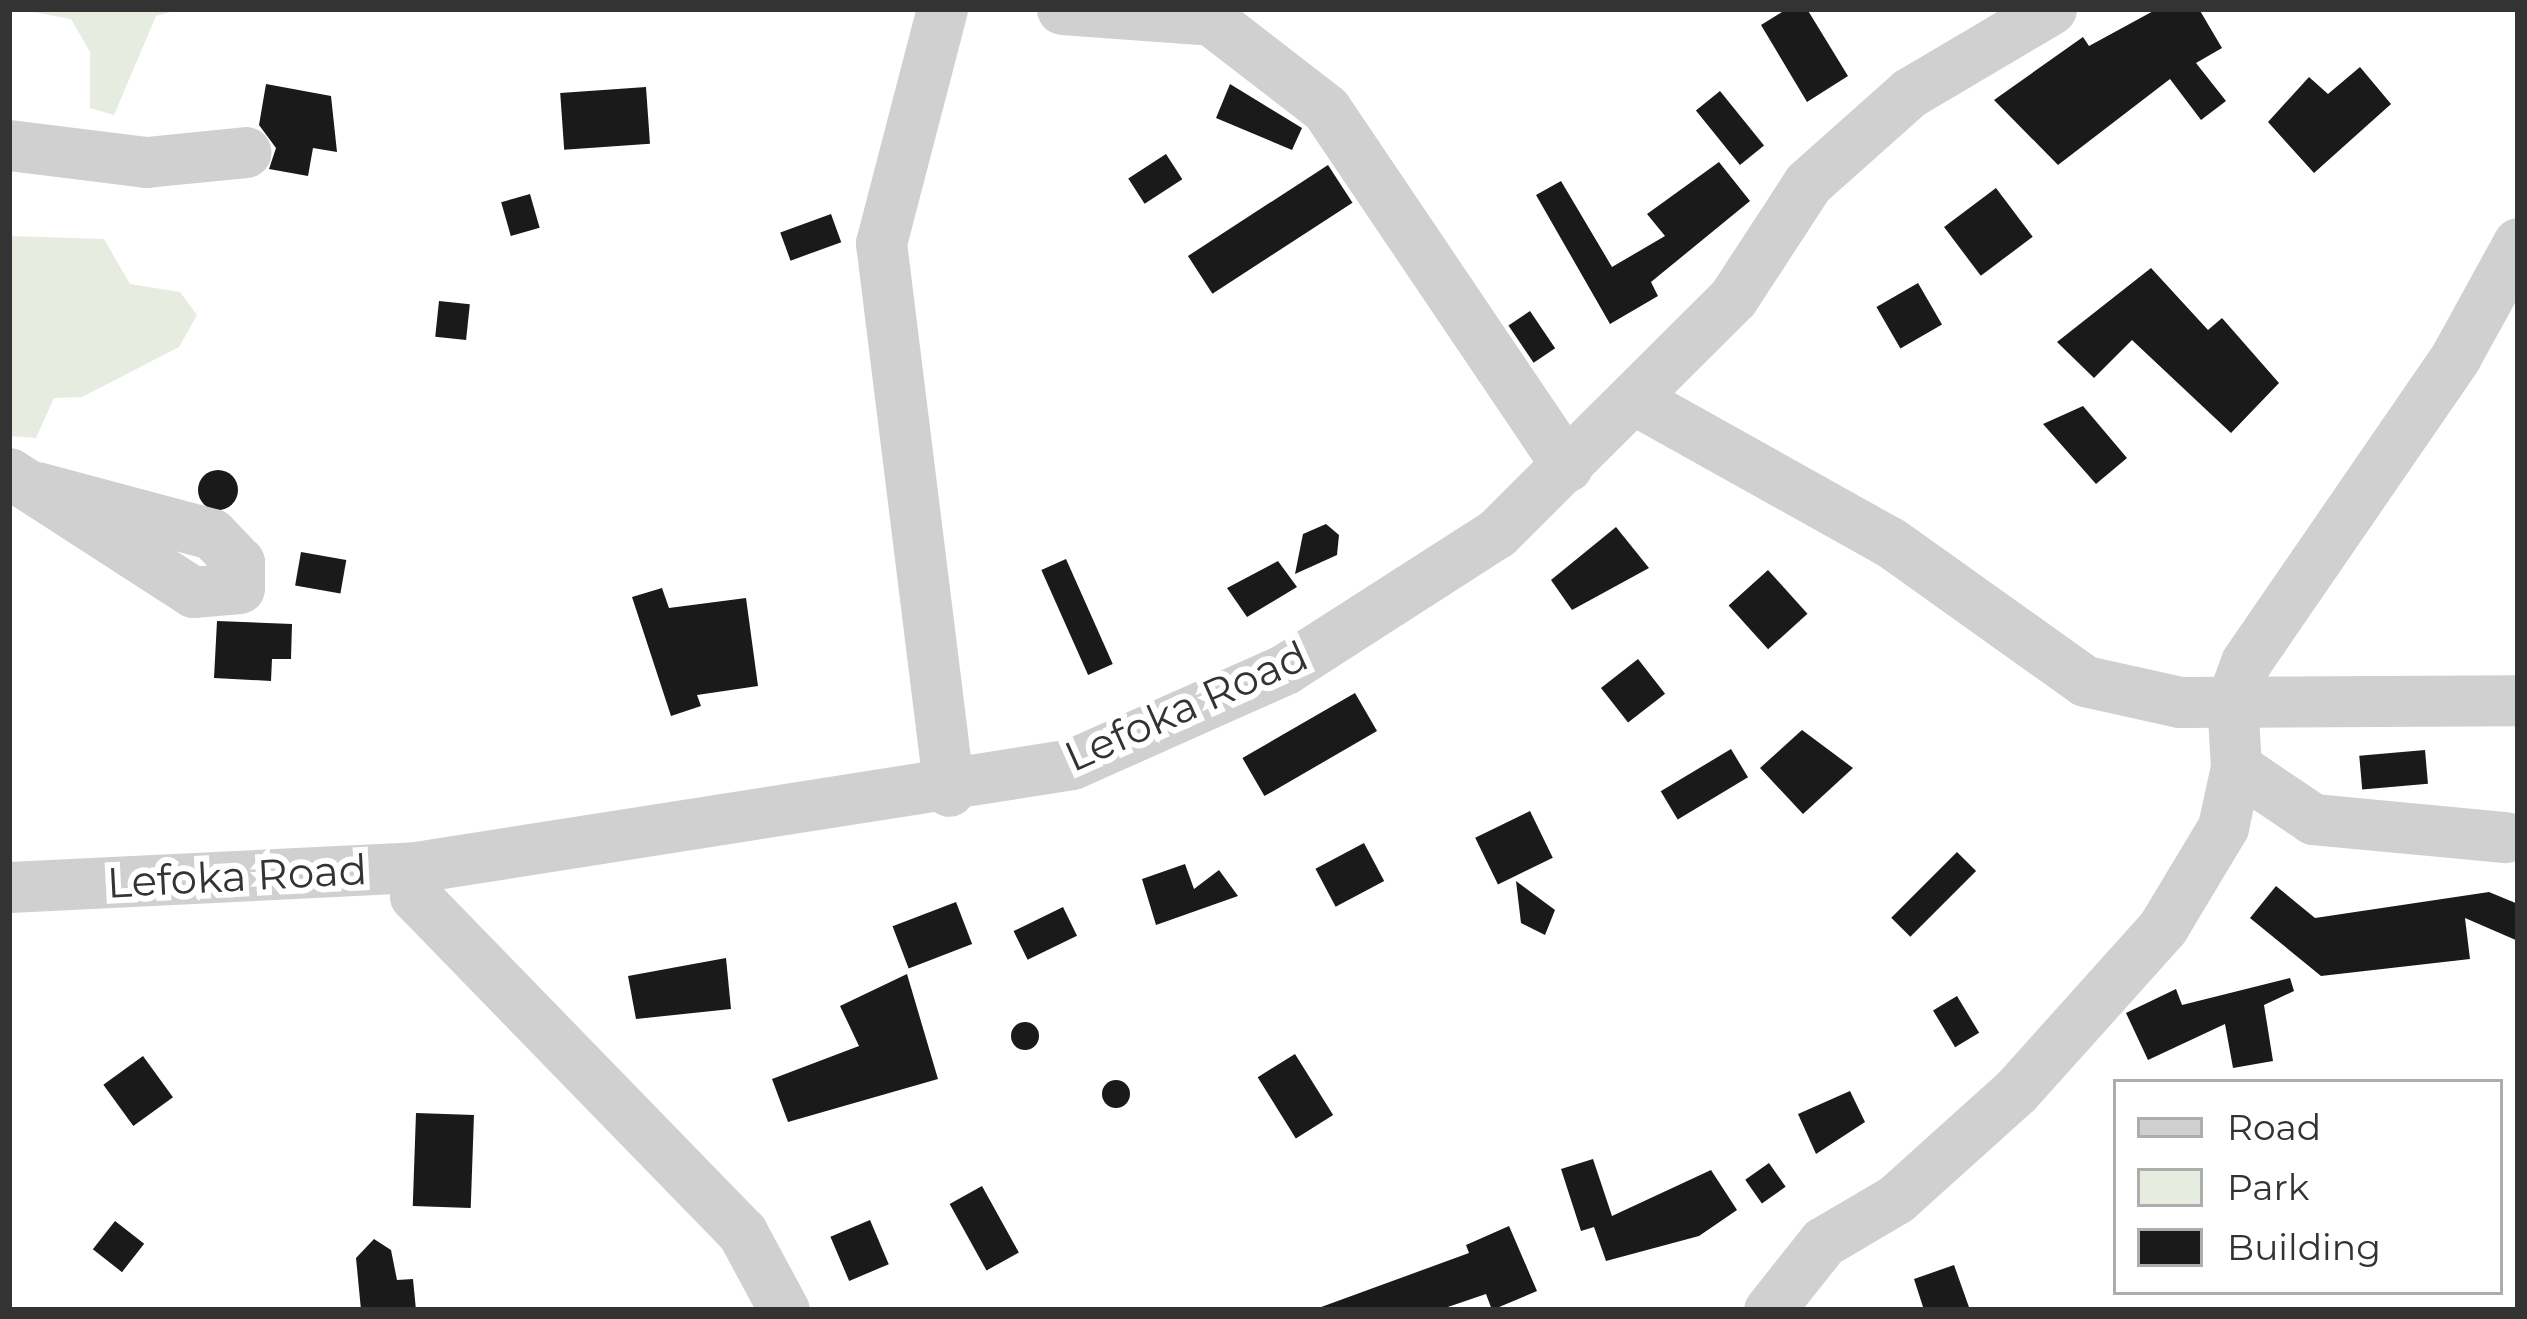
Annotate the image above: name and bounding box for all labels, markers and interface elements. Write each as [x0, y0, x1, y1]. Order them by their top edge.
street label: Lefoka Road [1057, 630, 1315, 782]
street label: Lefoka Road [106, 844, 368, 908]
legend [2113, 1079, 2503, 1295]
text: Road [2227, 1105, 2321, 1149]
text: Park [2227, 1165, 2309, 1209]
text: Building [2227, 1225, 2381, 1269]

